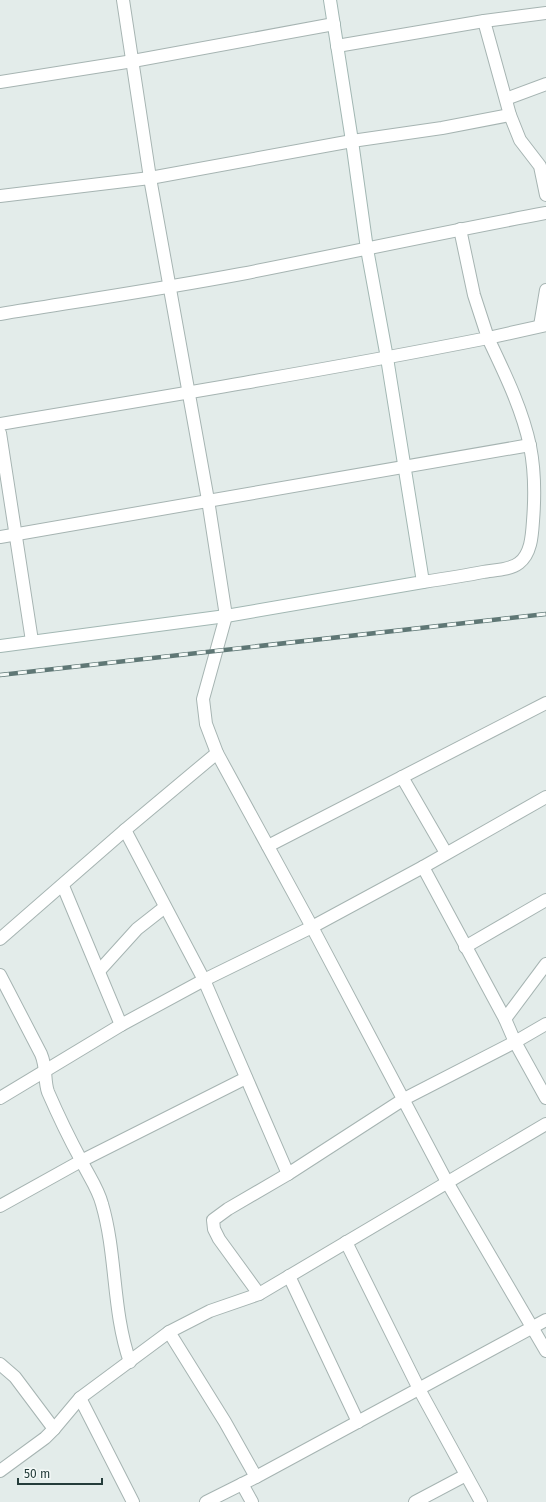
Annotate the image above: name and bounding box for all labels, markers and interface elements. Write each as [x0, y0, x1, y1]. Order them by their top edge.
scale bar [18, 1460, 102, 1486]
text: 50 m [24, 1467, 50, 1481]

